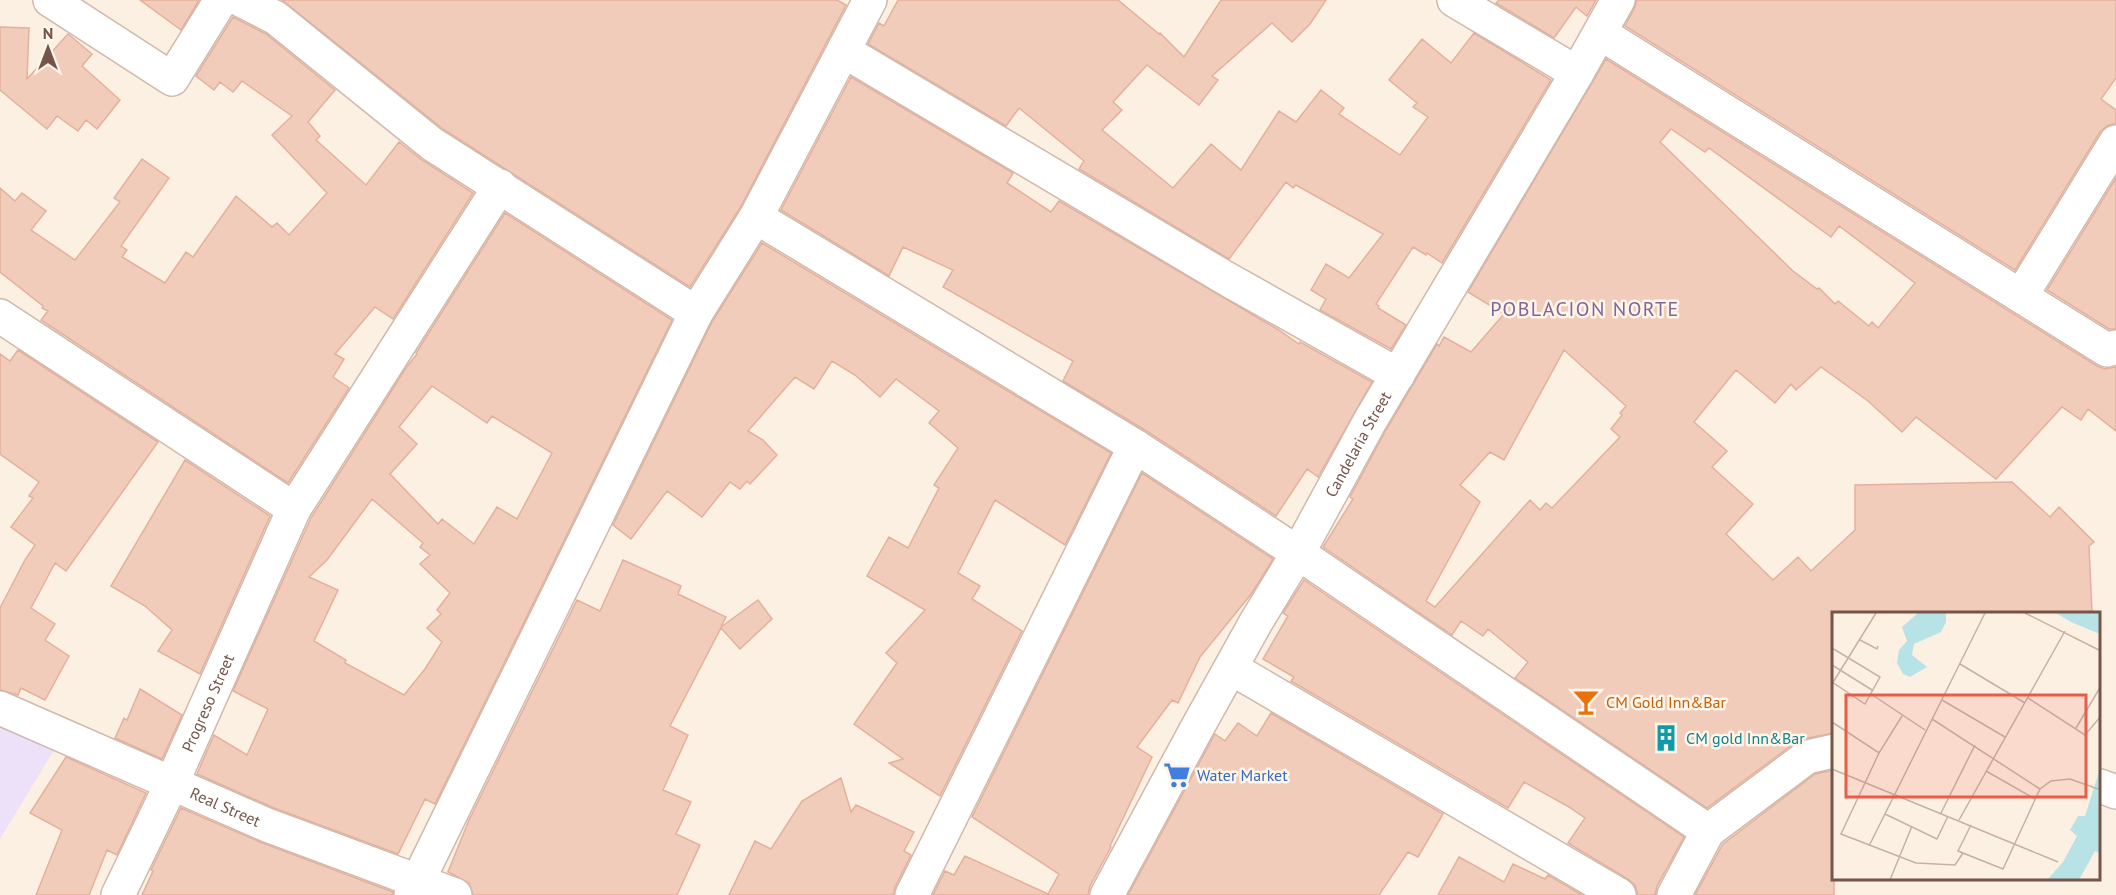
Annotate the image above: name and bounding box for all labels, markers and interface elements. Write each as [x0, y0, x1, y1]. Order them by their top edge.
north arrow [18, 18, 78, 78]
text: N [43, 23, 53, 43]
district label: POBLACION NORTE [1490, 296, 1680, 322]
street label: Candelaria Street [1320, 387, 1396, 500]
inset map [1832, 612, 2101, 880]
street label: Progreso Street [177, 650, 238, 755]
bar icon: CM Gold Inn&Bar [1571, 687, 1601, 717]
place label: CM Gold Inn&Bar [1606, 692, 1726, 712]
building icon: CM gold Inn&Bar [1651, 723, 1681, 753]
place label: CM gold Inn&Bar [1686, 728, 1805, 748]
supermarket icon: Water Market [1162, 760, 1192, 790]
place label: Water Market [1197, 765, 1288, 785]
street label: Real Street [187, 783, 264, 831]

